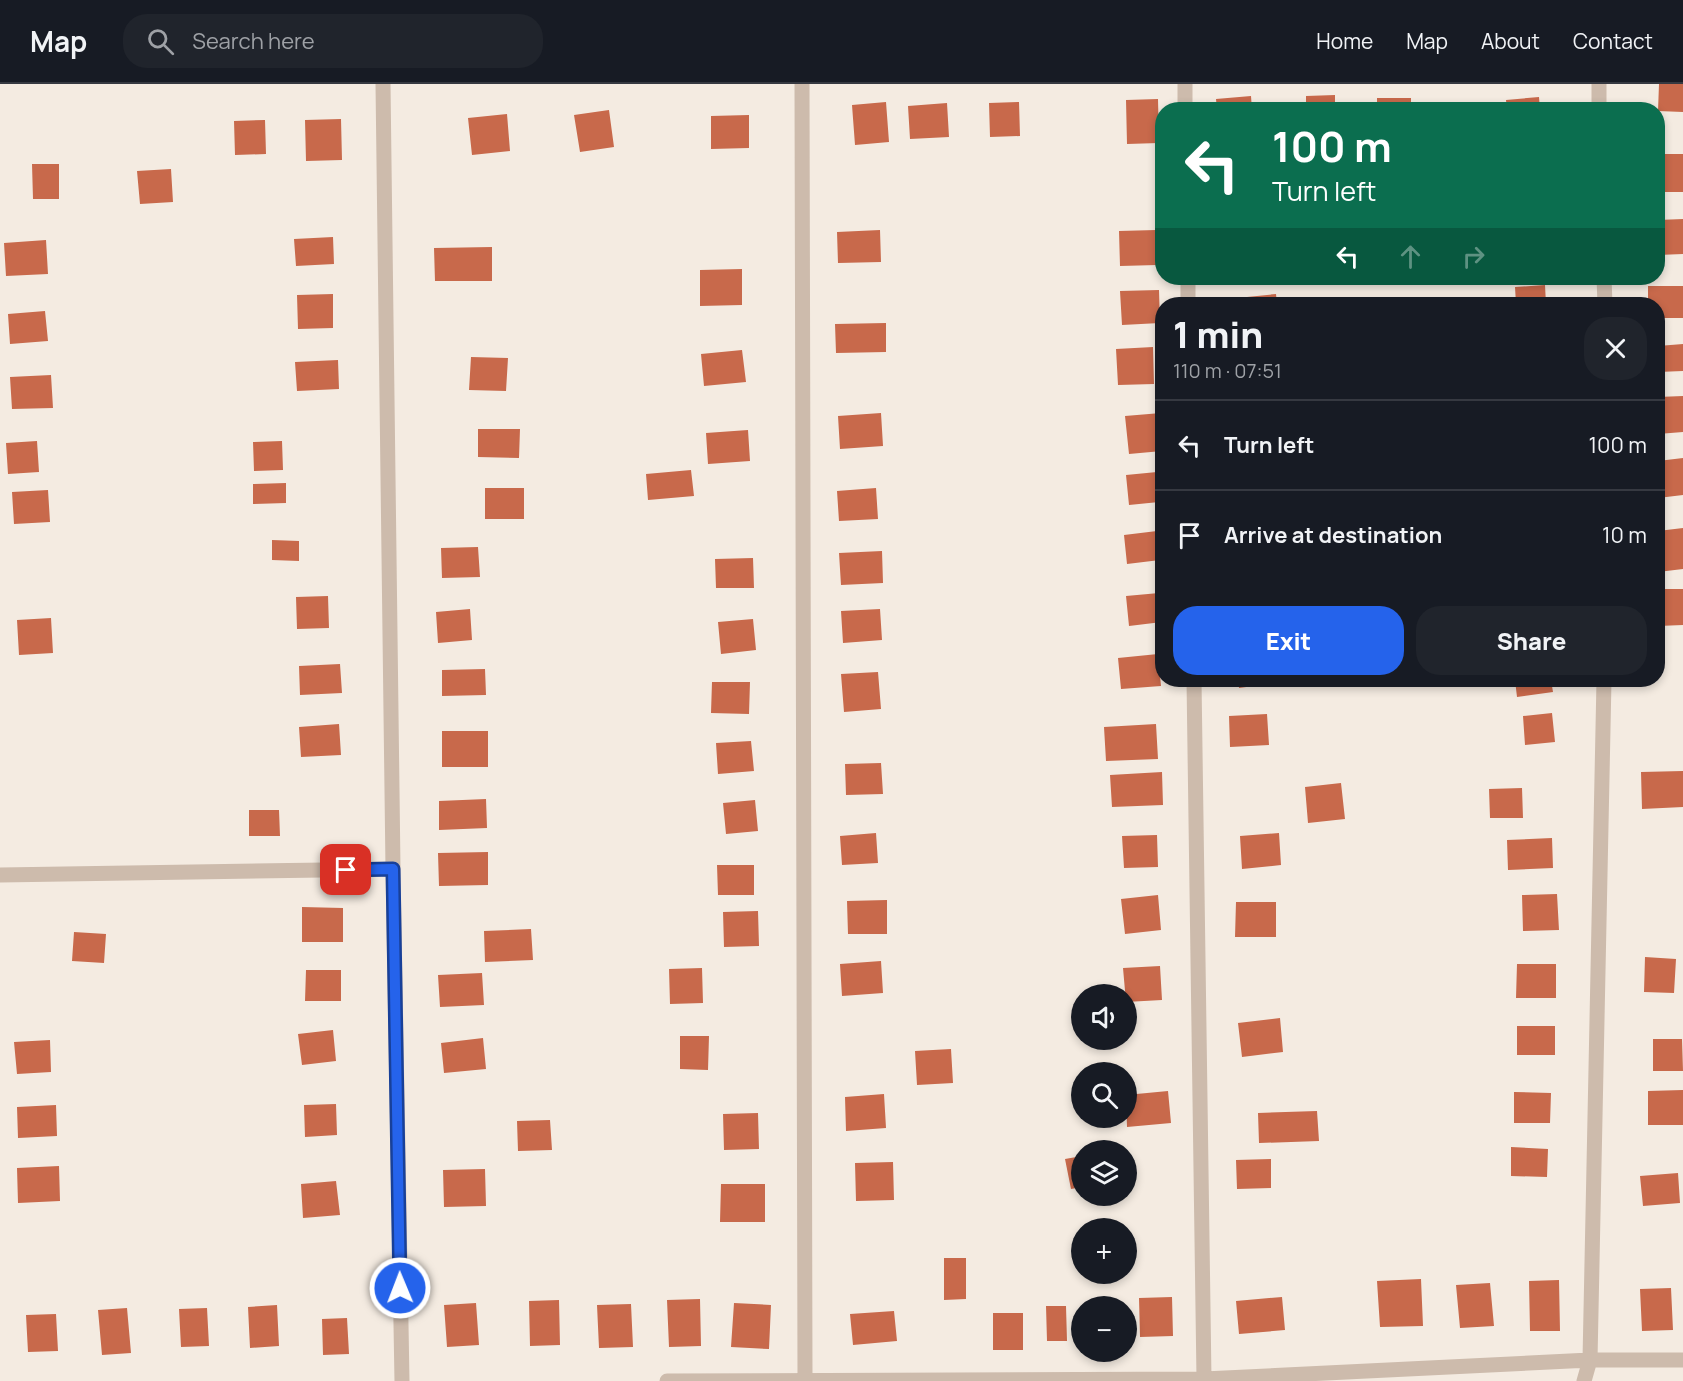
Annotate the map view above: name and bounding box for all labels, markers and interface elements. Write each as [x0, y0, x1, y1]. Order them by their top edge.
search box [123, 14, 543, 68]
text: Map [30, 22, 87, 60]
icon: search [144, 25, 177, 58]
text: Search here [192, 26, 315, 56]
text: Home [1316, 27, 1373, 55]
text: Map [1406, 27, 1448, 55]
text: About [1481, 27, 1540, 55]
text: Contact [1573, 27, 1653, 55]
text: 100 m [1272, 117, 1392, 175]
icon: left [1173, 126, 1251, 204]
text: Turn left [1272, 172, 1376, 209]
icon: left [1331, 240, 1364, 273]
icon: ahead [1394, 240, 1427, 273]
icon: right [1457, 240, 1490, 273]
text: 1 min [1173, 310, 1263, 359]
button: close [1584, 317, 1647, 380]
text: 110 m · 07:51 [1173, 357, 1282, 384]
icon: left [1173, 429, 1206, 462]
text: Turn left [1224, 430, 1314, 460]
text: 100 m [1589, 430, 1647, 460]
icon: arrive [1173, 519, 1206, 552]
text: Arrive at destination [1224, 520, 1442, 550]
text: 10 m [1602, 520, 1647, 550]
button: Exit [1173, 606, 1404, 675]
button: Share [1416, 606, 1647, 675]
pin [320, 844, 371, 895]
icon: arrive [329, 853, 362, 886]
map controls [1071, 984, 1137, 1362]
button: sound [1071, 984, 1137, 1050]
button: search [1071, 1062, 1137, 1128]
button: layers [1071, 1140, 1137, 1206]
button: + [1071, 1218, 1137, 1284]
position arrow [368, 1256, 432, 1320]
button: − [1071, 1296, 1137, 1362]

